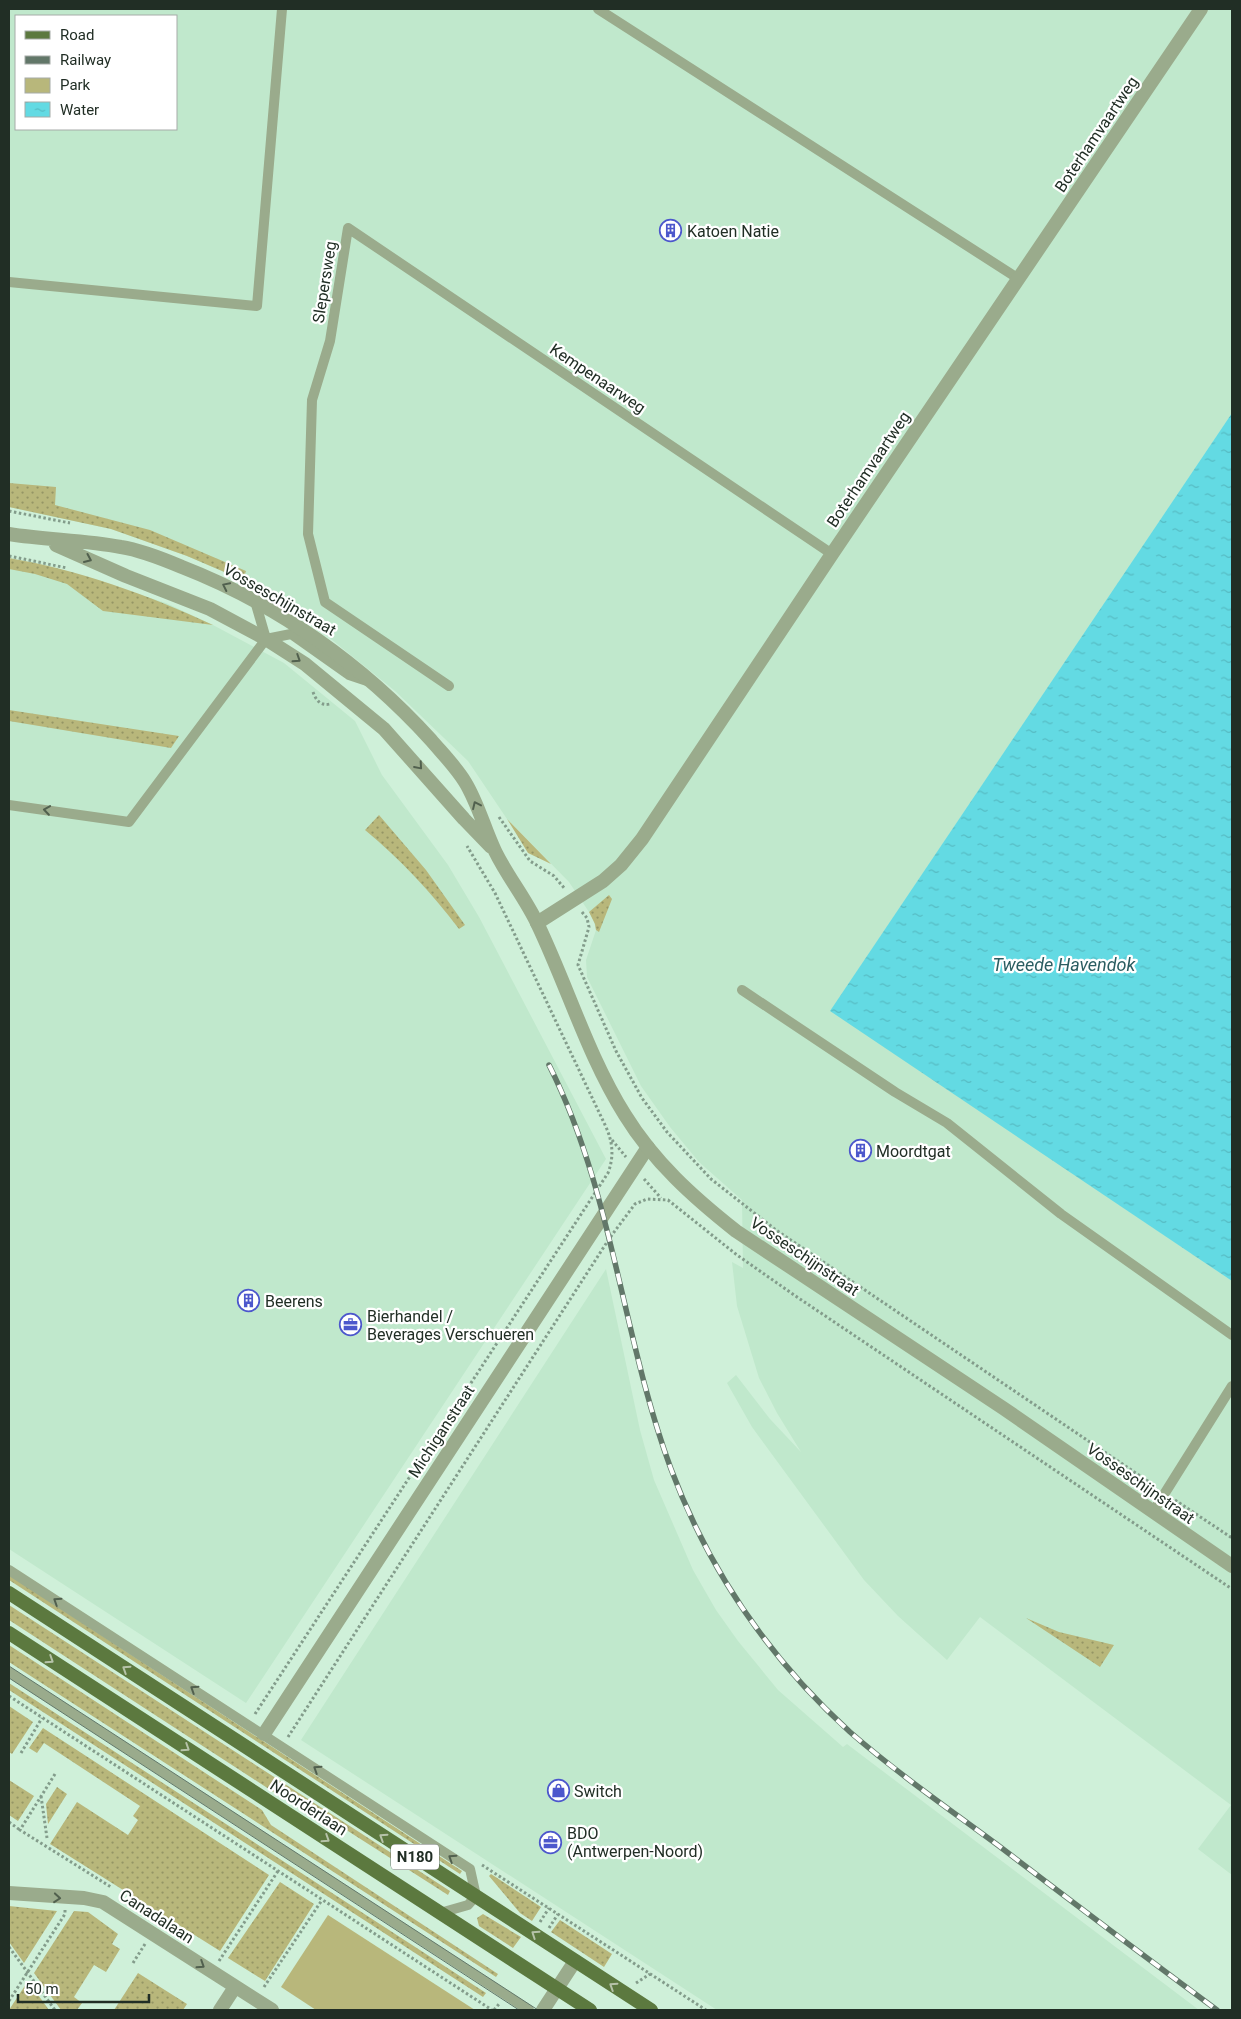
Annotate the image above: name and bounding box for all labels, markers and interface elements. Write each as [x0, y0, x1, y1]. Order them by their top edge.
legend [15, 15, 178, 130]
text: Road [60, 26, 94, 44]
text: Railway [60, 51, 111, 69]
street label: Boterhamvaartweg [1051, 73, 1142, 196]
text: Park [60, 76, 91, 94]
text: Water [60, 101, 99, 119]
building icon: Katoen Natie [659, 219, 683, 243]
place label: Katoen Natie [687, 222, 779, 241]
street label: Slepersweg [309, 240, 340, 324]
street label: Kempenaarweg [546, 339, 649, 417]
street label: Boterhamvaartweg [823, 408, 914, 531]
one-way arrow [83, 553, 92, 564]
street label: Vosseschijnstraat [220, 559, 340, 639]
one-way arrow [222, 582, 231, 592]
one-way arrow [292, 653, 301, 663]
one-way arrow [413, 761, 422, 770]
one-way arrow [472, 801, 483, 810]
one-way arrow [43, 806, 52, 816]
water label: Tweede Havendok [993, 954, 1137, 975]
building icon: Moordtgat [848, 1139, 872, 1163]
place label: Moordtgat [876, 1142, 951, 1161]
street label: Vosseschijnstraat [747, 1213, 863, 1300]
building icon: Beerens [237, 1289, 261, 1313]
place label: Beerens [265, 1292, 323, 1311]
place label: Bierhandel / Beverages Verschueren [367, 1307, 534, 1344]
office icon: Bierhandel / Beverages Verschueren [339, 1313, 363, 1337]
street label: Michiganstraat [404, 1381, 478, 1481]
street label: Vosseschijnstraat [1083, 1439, 1198, 1528]
one-way arrow [54, 1598, 63, 1607]
one-way arrow [44, 1653, 53, 1663]
one-way arrow [122, 1666, 131, 1676]
one-way arrow [190, 1686, 200, 1695]
one-way arrow [180, 1742, 190, 1751]
one-way arrow [313, 1766, 322, 1775]
street label: Noorderlaan [267, 1775, 351, 1839]
shop icon: Switch [546, 1779, 570, 1803]
place label: Switch [574, 1782, 622, 1801]
place label: BDO (Antwerpen-Noord) [567, 1824, 703, 1861]
office icon: BDO (Antwerpen-Noord) [539, 1830, 563, 1854]
one-way arrow [320, 1832, 329, 1842]
one-way arrow [380, 1834, 389, 1843]
road number: N180 [391, 1844, 439, 1870]
one-way arrow [449, 1855, 458, 1864]
street label: Canadalaan [116, 1885, 197, 1947]
one-way arrow [54, 1892, 62, 1903]
one-way arrow [531, 1931, 540, 1940]
one-way arrow [196, 1958, 205, 1968]
scale bar [18, 1972, 149, 2004]
text: 50 m [25, 1980, 59, 1998]
one-way arrow [609, 1983, 619, 1992]

